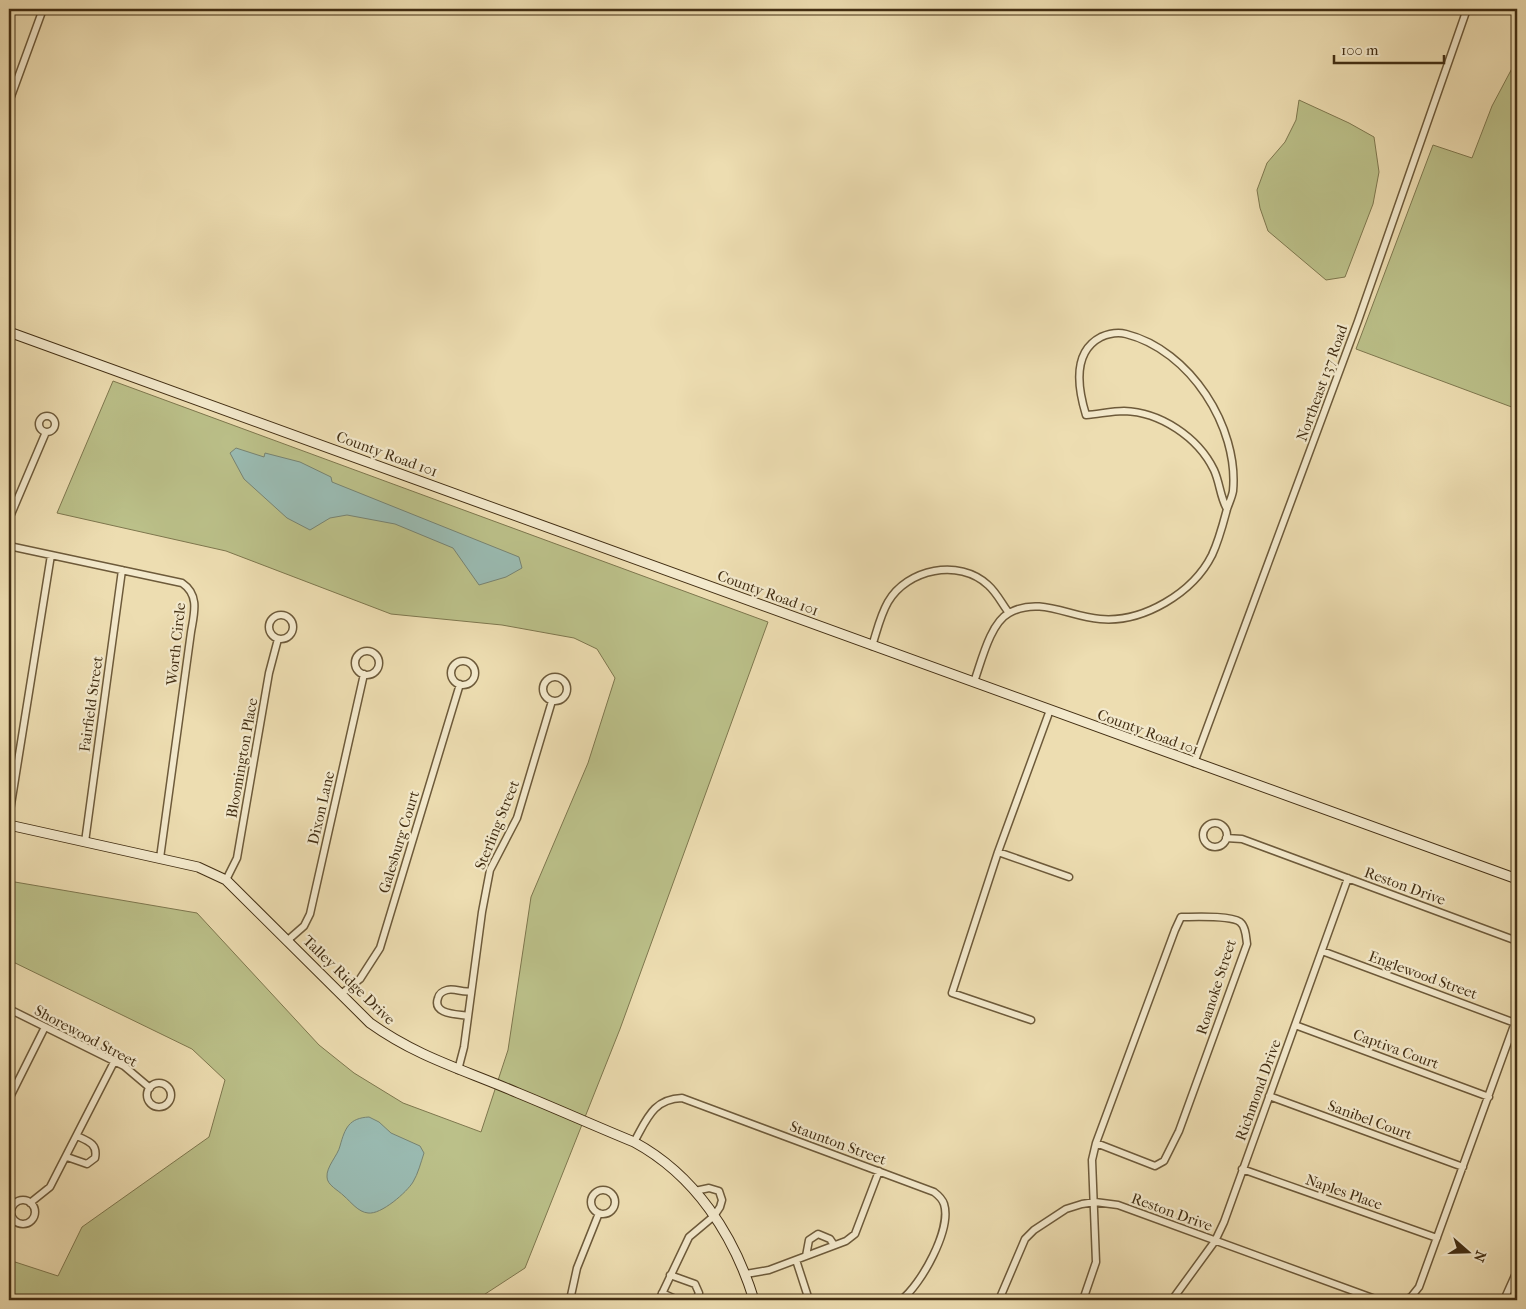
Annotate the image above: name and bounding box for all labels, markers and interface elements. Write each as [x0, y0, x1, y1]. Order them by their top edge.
scale bar [1334, 32, 1444, 64]
text: 100 m [1341, 41, 1379, 59]
street label: Northeast 137 Road [1293, 322, 1352, 444]
street label: County Road 101 [334, 427, 440, 481]
street label: County Road 101 [715, 566, 821, 620]
street label: Worth Circle [163, 601, 189, 687]
street label: Fairfield Street [75, 654, 107, 753]
street label: Bloomington Place [223, 696, 262, 820]
street label: County Road 101 [1095, 705, 1201, 759]
street label: Dixon Lane [304, 769, 338, 847]
street label: Sterling Street [471, 777, 523, 872]
street label: Galesburg Court [375, 788, 423, 895]
street label: Reston Drive [1362, 863, 1449, 909]
street label: Talley Ridge Drive [299, 931, 399, 1029]
street label: Roanoke Street [1192, 936, 1240, 1037]
street label: Englewood Street [1366, 947, 1480, 1003]
street label: Shorewood Street [31, 1001, 141, 1071]
street label: Captiva Court [1351, 1025, 1442, 1073]
street label: Richmond Drive [1231, 1036, 1285, 1143]
street label: Sanibel Court [1325, 1096, 1415, 1144]
street label: Staunton Street [787, 1117, 889, 1169]
street label: Naples Place [1303, 1170, 1385, 1214]
street label: Reston Drive [1129, 1189, 1216, 1235]
north arrow [1444, 1226, 1494, 1276]
text: N [1470, 1248, 1490, 1265]

